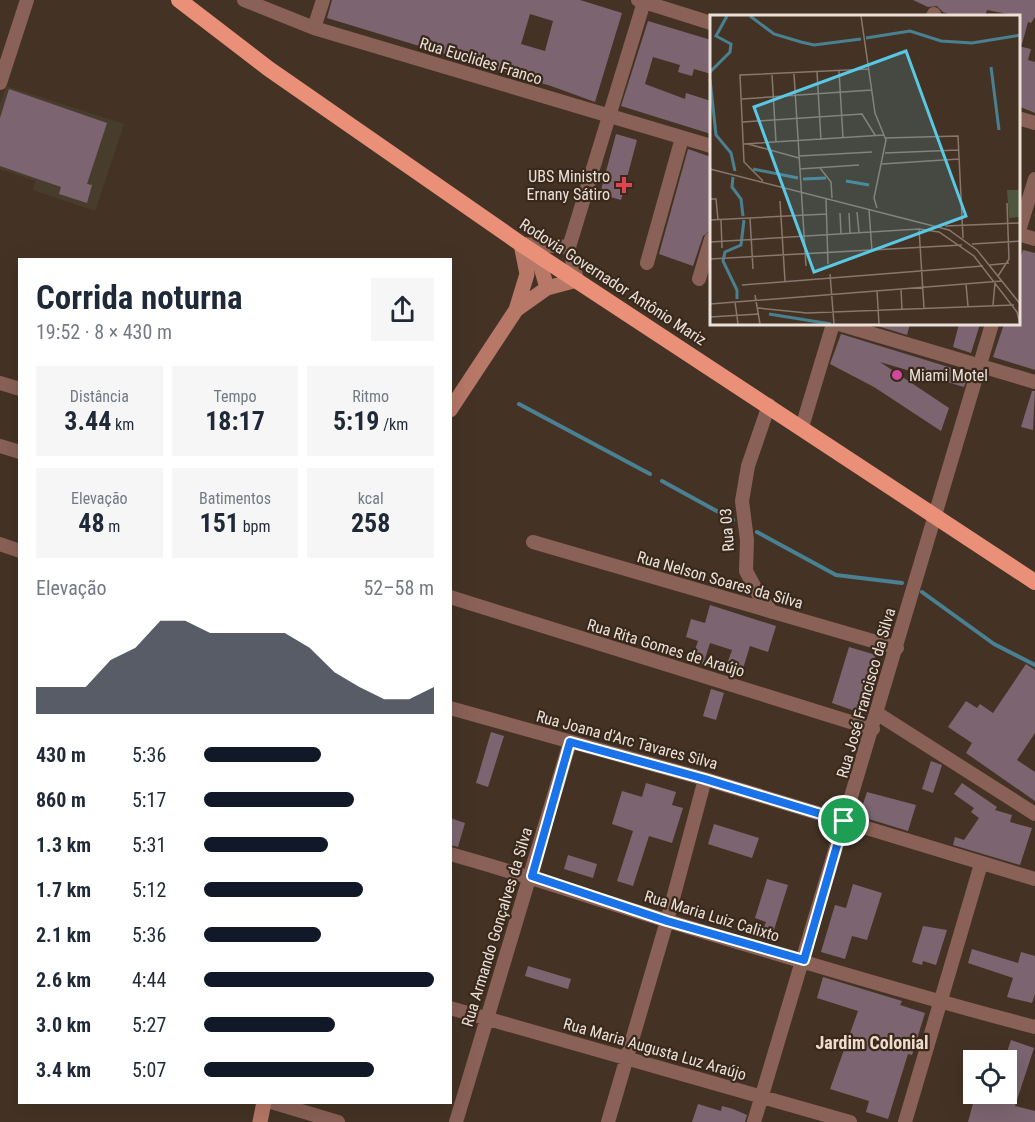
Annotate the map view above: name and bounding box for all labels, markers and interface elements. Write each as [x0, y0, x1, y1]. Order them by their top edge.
inset map [710, 15, 1020, 326]
street label: Rua Euclides Franco [417, 33, 545, 89]
place label: UBS Ministro Ernany Sátiro [527, 167, 610, 204]
marker: UBS Ministro Ernany Sátiro [615, 176, 633, 194]
street label: Rodovia Governador Antônio Mariz [516, 214, 710, 350]
text: Corrida noturna [36, 278, 243, 317]
button: share [371, 278, 434, 341]
text: 19:52 · 8 × 430 m [36, 320, 172, 344]
place label: Miami Motel [909, 366, 988, 385]
marker: Miami Motel [890, 368, 904, 382]
text: Distância [70, 387, 129, 406]
text: Tempo [213, 387, 257, 406]
text: Ritmo [352, 387, 389, 406]
text: 3.44 [64, 406, 111, 436]
text: 18:17 [205, 406, 265, 436]
text: 5:19 [333, 406, 379, 436]
text: km [111, 415, 134, 434]
text: /km [379, 415, 408, 434]
text: Elevação [71, 489, 128, 508]
text: Batimentos [199, 489, 271, 508]
text: kcal [358, 489, 384, 508]
text: 48 [78, 508, 105, 538]
text: 151 [200, 508, 239, 538]
text: 258 [351, 508, 390, 538]
street label: Rua 03 [716, 508, 738, 552]
text: m [105, 517, 120, 536]
text: bpm [239, 517, 270, 536]
street label: Rua Nelson Soares da Silva [635, 547, 805, 613]
text: Elevação [36, 576, 107, 600]
text: 52–58 m [363, 576, 434, 600]
street label: Rua José Francisco da Silva [833, 606, 899, 780]
street label: Rua Rita Gomes de Araújo [585, 615, 747, 681]
street label: Rua Joana d'Arc Tavares Silva [534, 707, 720, 773]
text: 430 m [36, 743, 86, 767]
text: 5:36 [132, 743, 166, 767]
text: 860 m [36, 788, 86, 812]
text: 5:17 [132, 788, 166, 812]
pin [818, 795, 869, 846]
icon: arrive [827, 804, 860, 837]
street label: Rua Armando Gonçalves da Silva [458, 825, 536, 1029]
text: 1.3 km [36, 833, 91, 857]
text: 5:31 [132, 833, 166, 857]
text: 1.7 km [36, 878, 91, 902]
text: 5:12 [132, 878, 166, 902]
street label: Rua Maria Luiz Calixto [642, 886, 782, 946]
text: 2.1 km [36, 923, 91, 947]
text: 5:36 [132, 923, 166, 947]
text: 2.6 km [36, 968, 91, 992]
text: 4:44 [132, 968, 166, 992]
text: 3.0 km [36, 1013, 91, 1037]
text: 5:27 [132, 1013, 166, 1037]
street label: Rua Maria Augusta Luz Araújo [561, 1014, 749, 1084]
district label: Jardim Colonial [815, 1032, 929, 1053]
map controls [963, 1050, 1017, 1104]
button: locate [963, 1050, 1017, 1104]
text: 3.4 km [36, 1058, 91, 1082]
text: 5:07 [132, 1058, 166, 1082]

